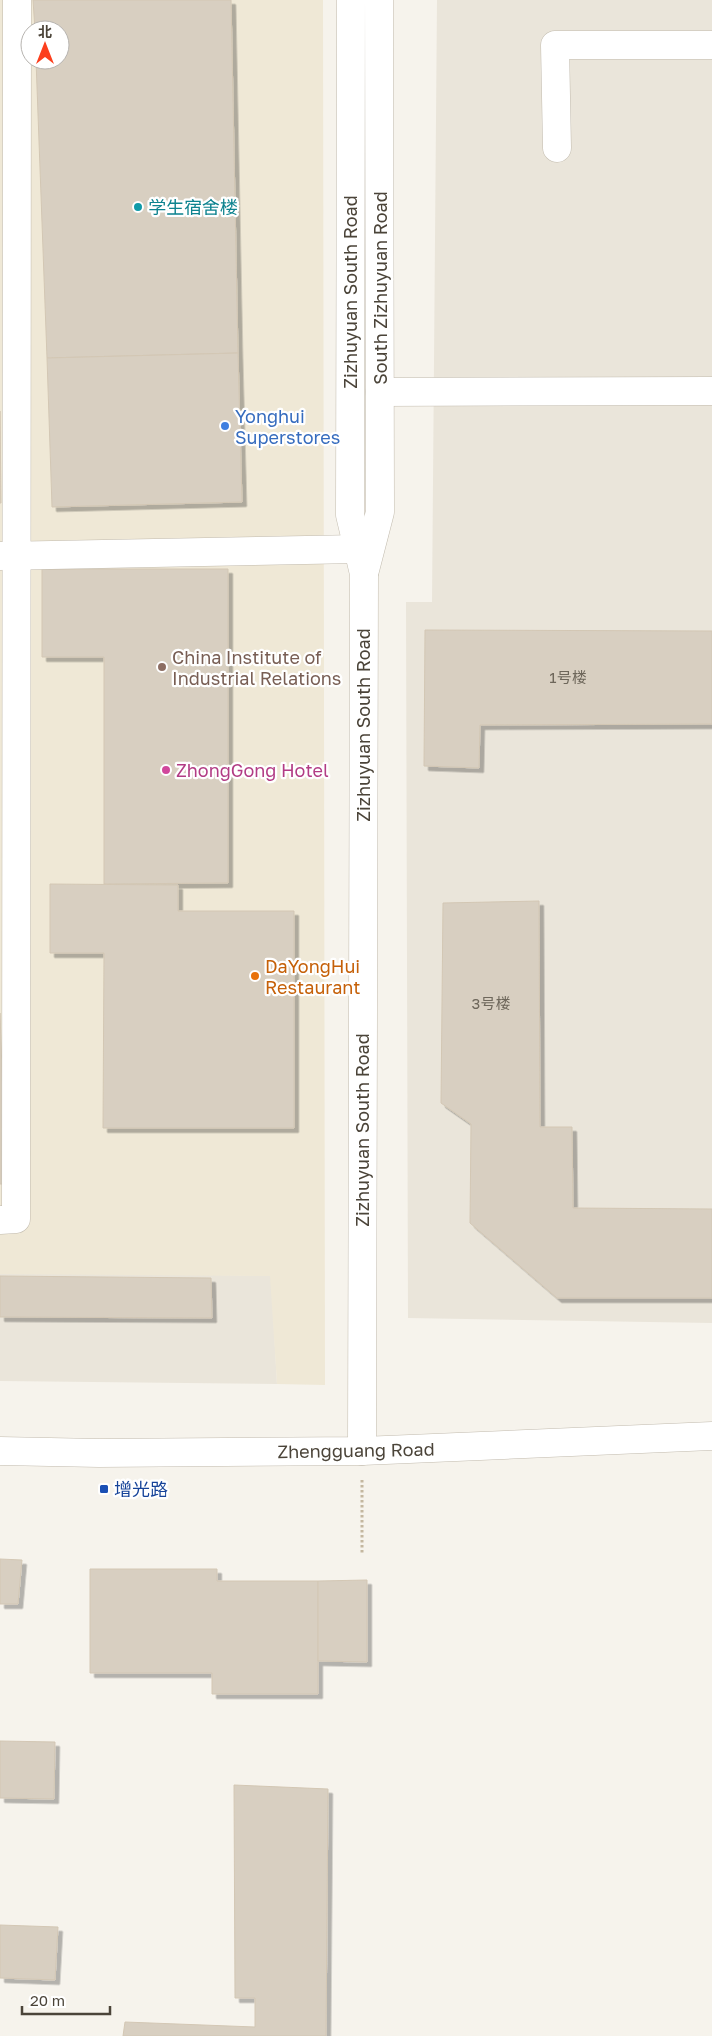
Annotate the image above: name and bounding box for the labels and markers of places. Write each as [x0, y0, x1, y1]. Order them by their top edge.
place label: 学生宿舍楼 [148, 196, 238, 218]
marker: 学生宿舍楼 [132, 201, 144, 213]
place label: Yonghui Superstores [235, 405, 340, 448]
marker: Yonghui Superstores [219, 420, 231, 432]
place label: China Institute of Industrial Relations [172, 646, 341, 689]
marker: China Institute of Industrial Relations [156, 661, 168, 673]
place label: ZhongGong Hotel [176, 759, 329, 781]
marker: ZhongGong Hotel [160, 764, 172, 776]
place label: DaYongHui Restaurant [265, 955, 360, 998]
marker: DaYongHui Restaurant [249, 970, 261, 982]
place label: 增光路 [114, 1478, 168, 1500]
marker: 增光路 [98, 1483, 110, 1495]

